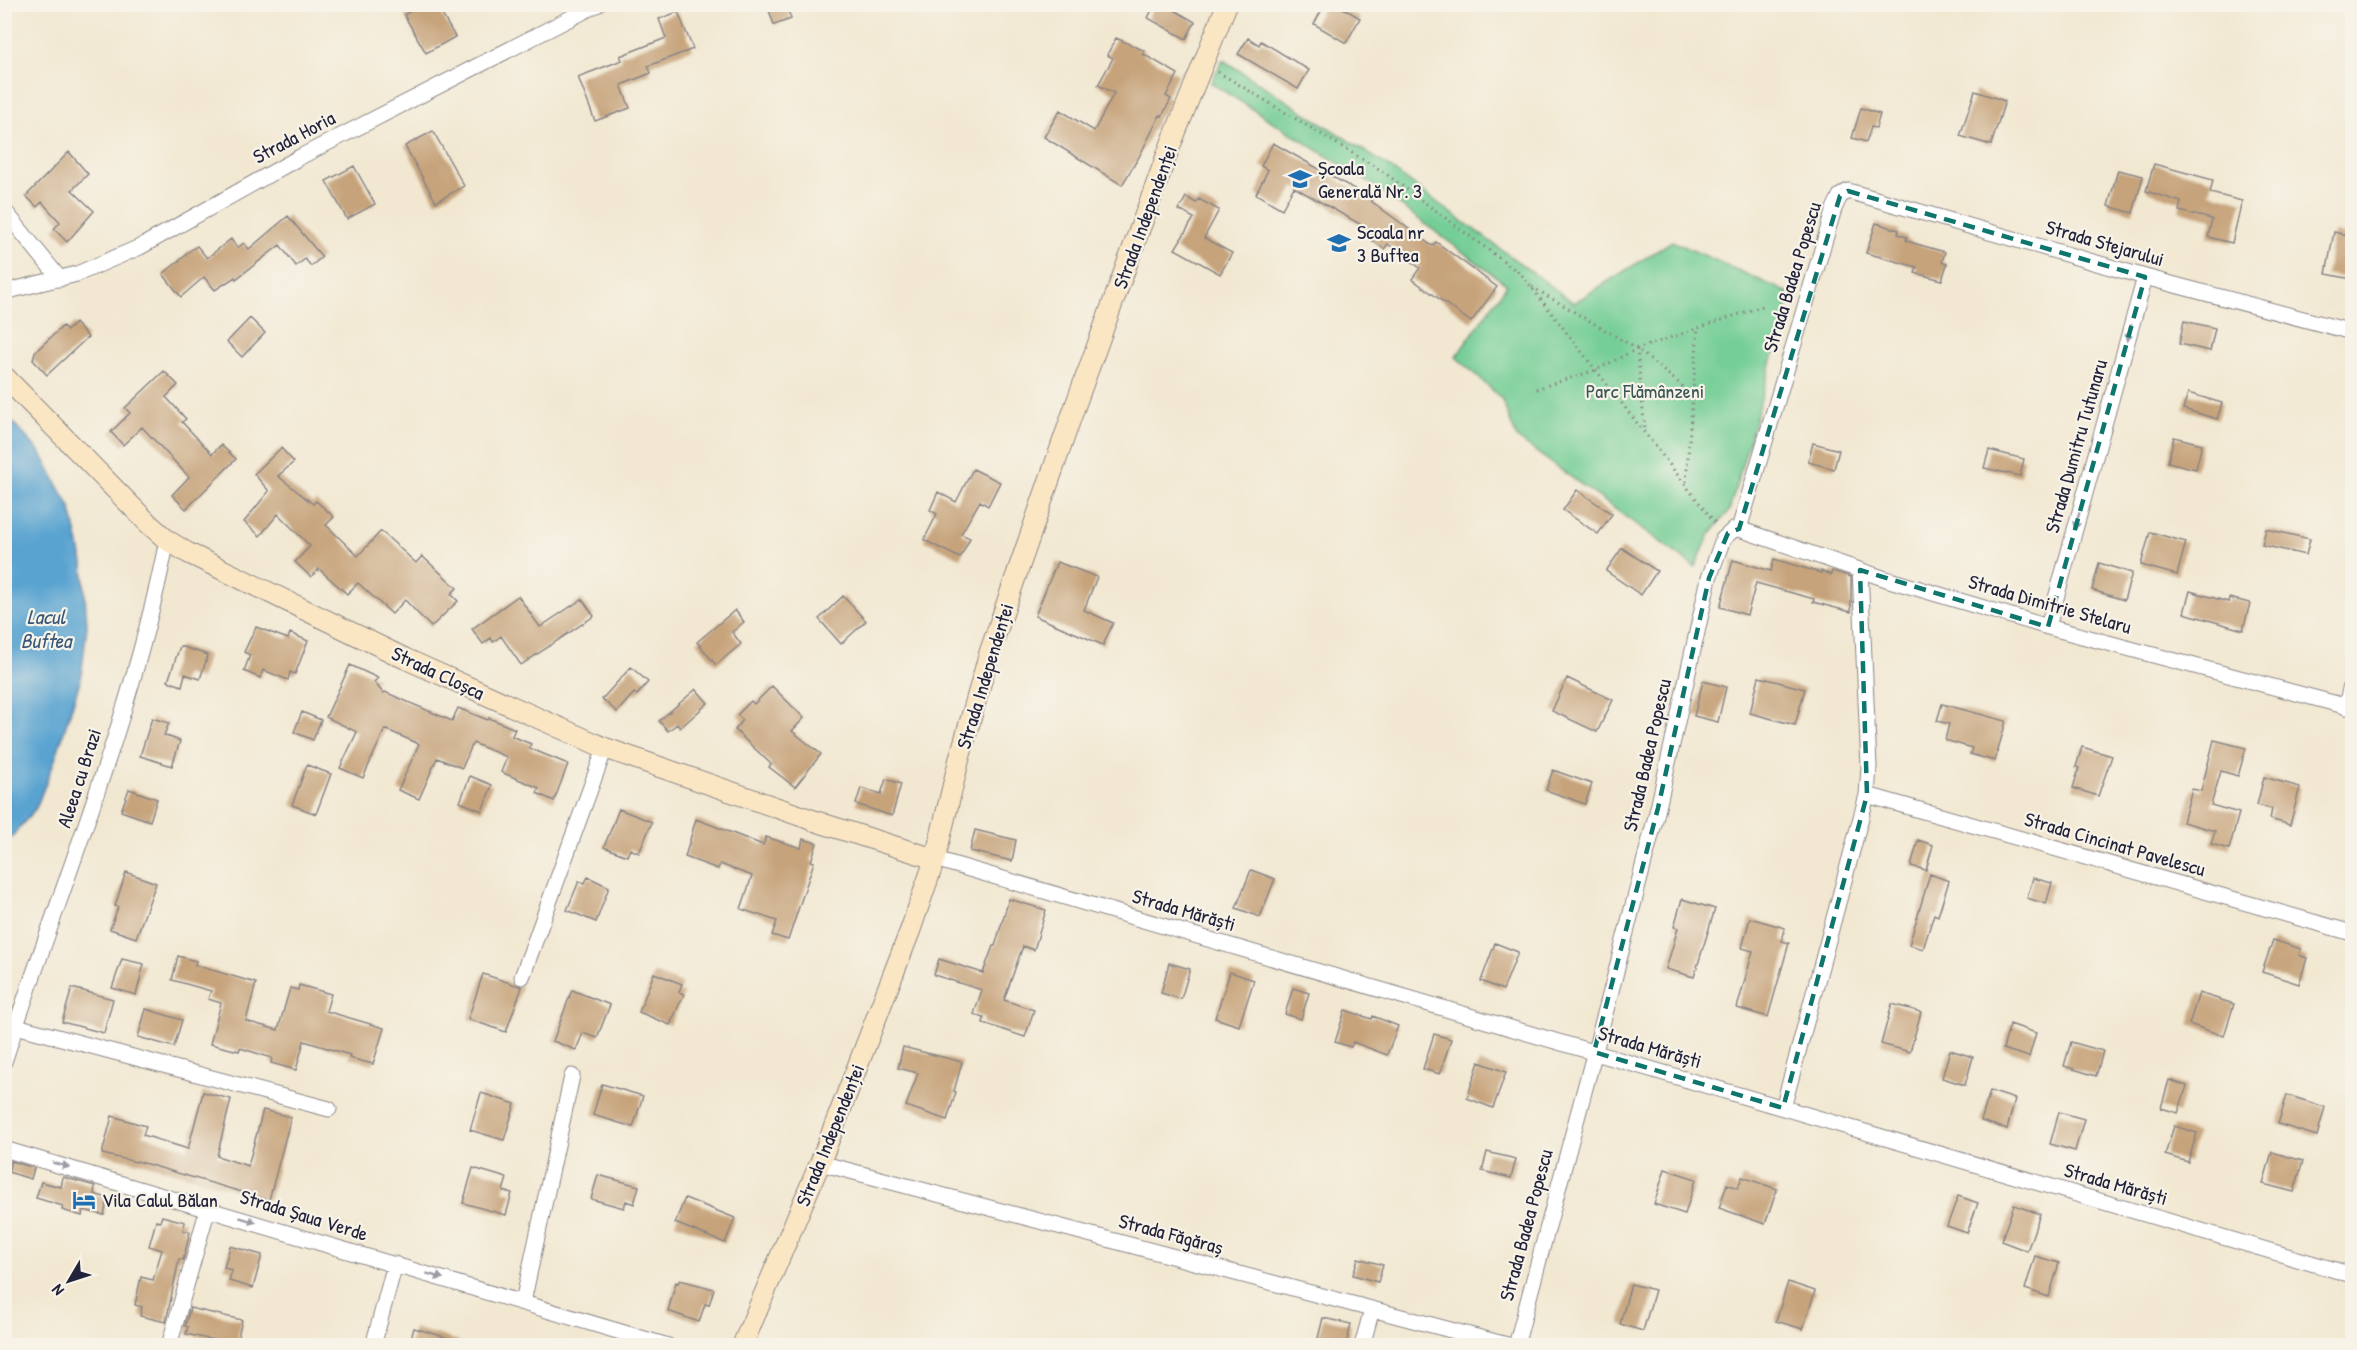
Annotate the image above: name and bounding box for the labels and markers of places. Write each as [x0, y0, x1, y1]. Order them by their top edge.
place label: Școala Generală Nr. 3 [1318, 154, 1422, 204]
school or university icon: Școala Generală Nr. 3 [1287, 166, 1313, 192]
place label: Scoala nr 3 Buftea [1357, 218, 1425, 268]
school or university icon: Scoala nr 3 Buftea [1326, 230, 1352, 256]
place label: Vila Calul Bălan [102, 1186, 218, 1213]
hotel icon: Vila Calul Bălan [71, 1187, 97, 1213]

